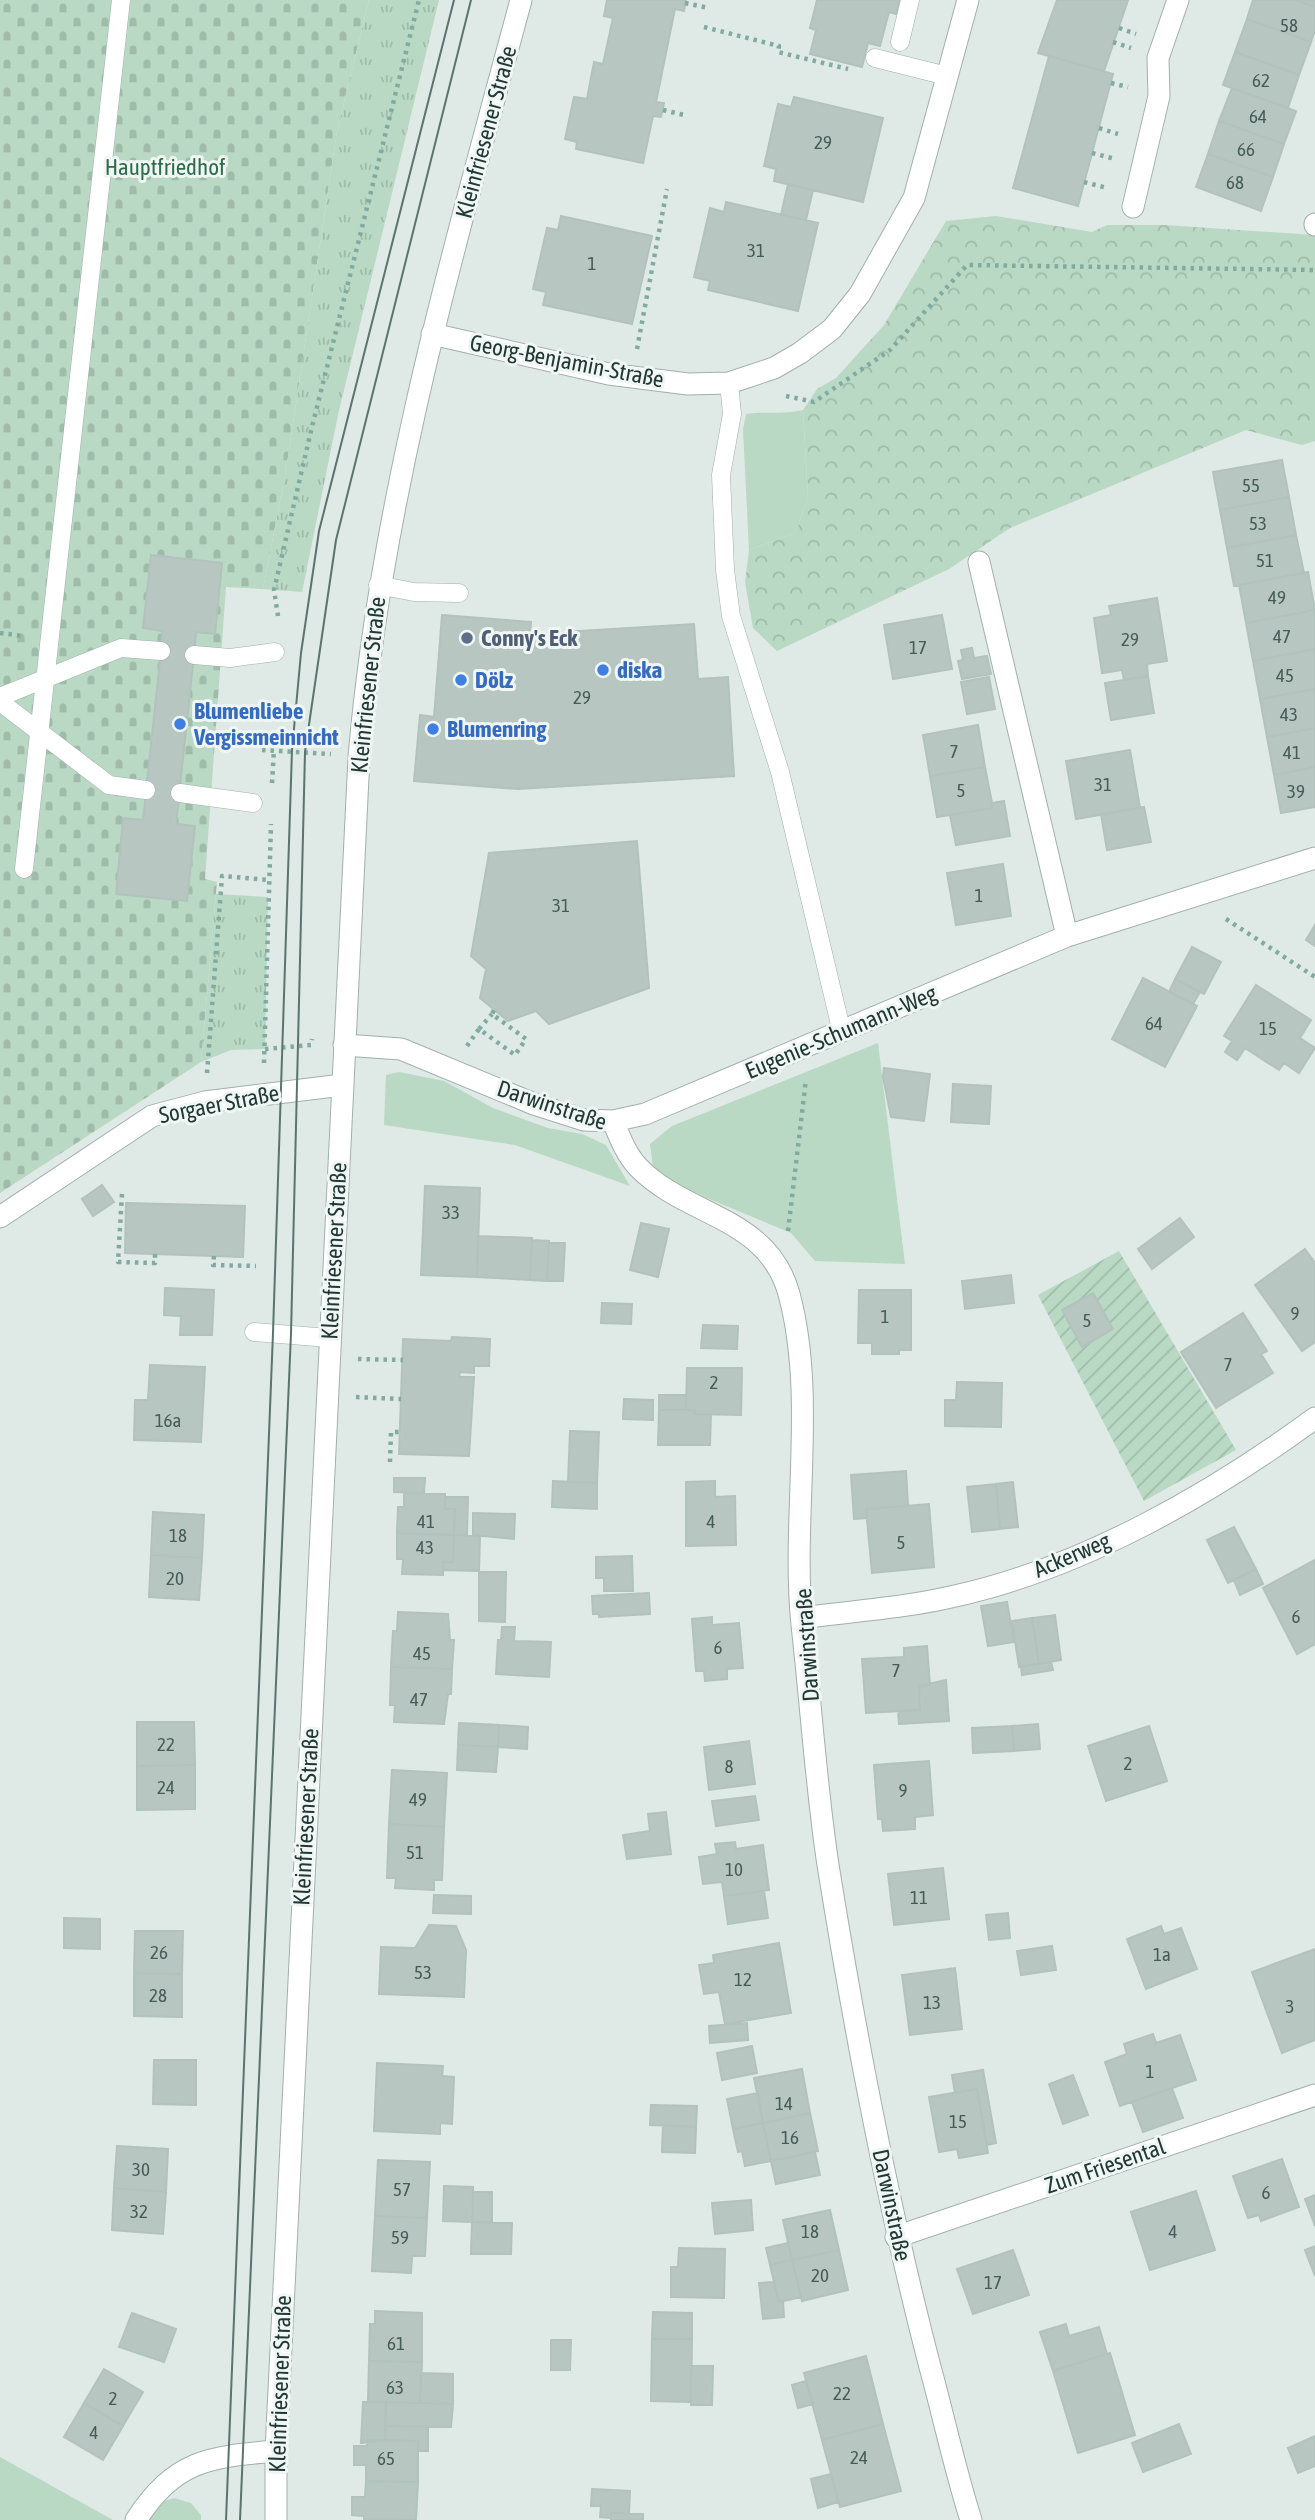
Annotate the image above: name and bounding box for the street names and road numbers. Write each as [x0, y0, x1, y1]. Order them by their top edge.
street label: Kleinfriesener Straße [450, 43, 522, 221]
street label: Georg-Benjamin-Straße [468, 329, 666, 393]
street label: Kleinfriesener Straße [346, 595, 390, 775]
street label: Eugenie-Schumann-Weg [741, 980, 941, 1084]
street label: Darwinstraße [494, 1075, 610, 1135]
street label: Sorgaer Straße [157, 1080, 281, 1128]
street label: Kleinfriesener Straße [316, 1162, 352, 1340]
street label: Ackerweg [1030, 1527, 1114, 1583]
street label: Darwinstraße [790, 1587, 824, 1703]
street label: Kleinfriesener Straße [288, 1728, 324, 1906]
street label: Zum Friesental [1041, 2133, 1169, 2199]
street label: Darwinstraße [867, 2147, 917, 2263]
street label: Kleinfriesener Straße [264, 2295, 296, 2473]

